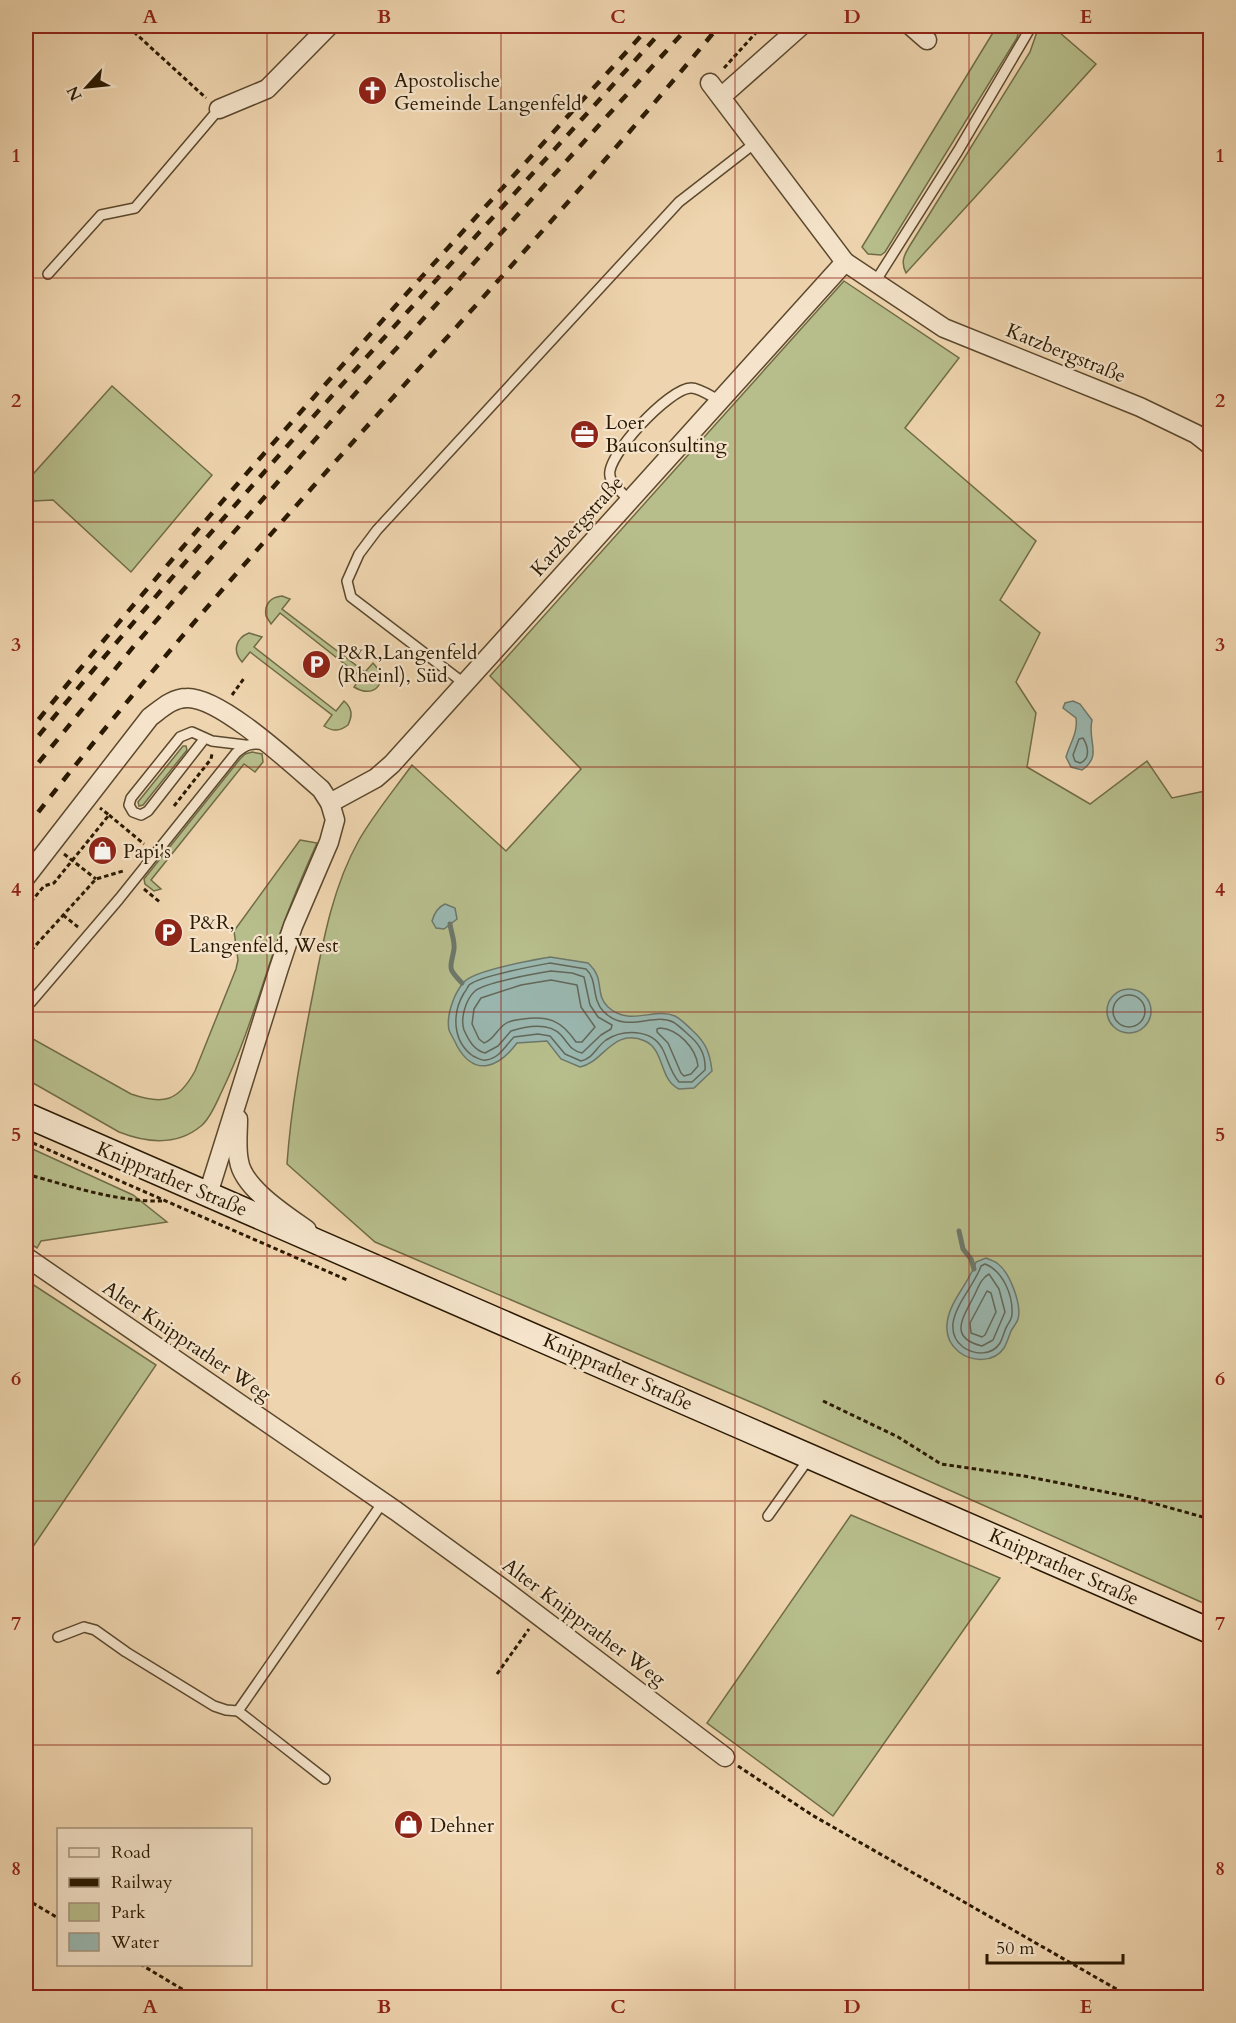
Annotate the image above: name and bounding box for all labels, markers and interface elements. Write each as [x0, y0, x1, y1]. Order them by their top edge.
text: A [142, 3, 158, 30]
text: B [377, 3, 391, 30]
text: C [610, 3, 626, 30]
text: D [843, 3, 861, 30]
text: E [1080, 3, 1092, 30]
north arrow [57, 57, 117, 117]
place label: Apostolische Gemeinde Langenfeld [394, 67, 582, 117]
church icon: Apostolische Gemeinde Langenfeld [357, 75, 389, 107]
text: N [62, 82, 87, 105]
text: 1 [11, 142, 21, 169]
text: 1 [1215, 142, 1225, 169]
street label: Katzbergstraße [1002, 317, 1130, 389]
text: 2 [11, 387, 21, 414]
text: 2 [1215, 387, 1225, 414]
place label: Loer Bauconsulting [605, 409, 728, 459]
office icon: Loer Bauconsulting [568, 418, 600, 450]
street label: Katzbergstraße [524, 470, 630, 582]
text: 3 [11, 631, 21, 658]
text: 3 [1215, 631, 1225, 658]
place label: P&R,Langenfeld (Rheinl), Süd [337, 639, 478, 689]
parking icon: P&R,Langenfeld (Rheinl), Süd [300, 648, 332, 680]
shop icon: Papi's [86, 835, 118, 867]
place label: Papi's [123, 838, 171, 865]
text: 4 [11, 876, 21, 903]
text: 4 [1215, 876, 1225, 903]
place label: P&R, Langenfeld, West [189, 909, 339, 959]
parking icon: P&R, Langenfeld, West [152, 917, 184, 949]
text: 5 [11, 1121, 21, 1148]
text: 5 [1215, 1121, 1225, 1148]
street label: Knipprather Straße [92, 1135, 252, 1223]
street label: Alter Knipprather Weg [97, 1274, 277, 1408]
street label: Knipprather Straße [539, 1327, 697, 1417]
text: 6 [11, 1365, 21, 1392]
text: 6 [1215, 1365, 1225, 1392]
street label: Knipprather Straße [985, 1522, 1143, 1612]
street label: Alter Knipprather Weg [497, 1552, 672, 1693]
text: 7 [11, 1610, 21, 1637]
text: 7 [1215, 1610, 1225, 1637]
shop icon: Dehner [393, 1809, 425, 1841]
place label: Dehner [430, 1812, 495, 1839]
legend [57, 1828, 252, 1966]
text: Road [111, 1840, 151, 1865]
text: 8 [11, 1855, 21, 1882]
text: 8 [1215, 1855, 1225, 1882]
text: Railway [111, 1870, 173, 1895]
text: Park [111, 1900, 146, 1925]
scale bar [987, 1927, 1124, 1965]
text: Water [110, 1930, 160, 1955]
text: 50 m [996, 1936, 1035, 1961]
text: A [142, 1993, 158, 2020]
text: B [377, 1993, 391, 2020]
text: C [610, 1993, 626, 2020]
text: D [843, 1993, 861, 2020]
text: E [1080, 1993, 1092, 2020]

